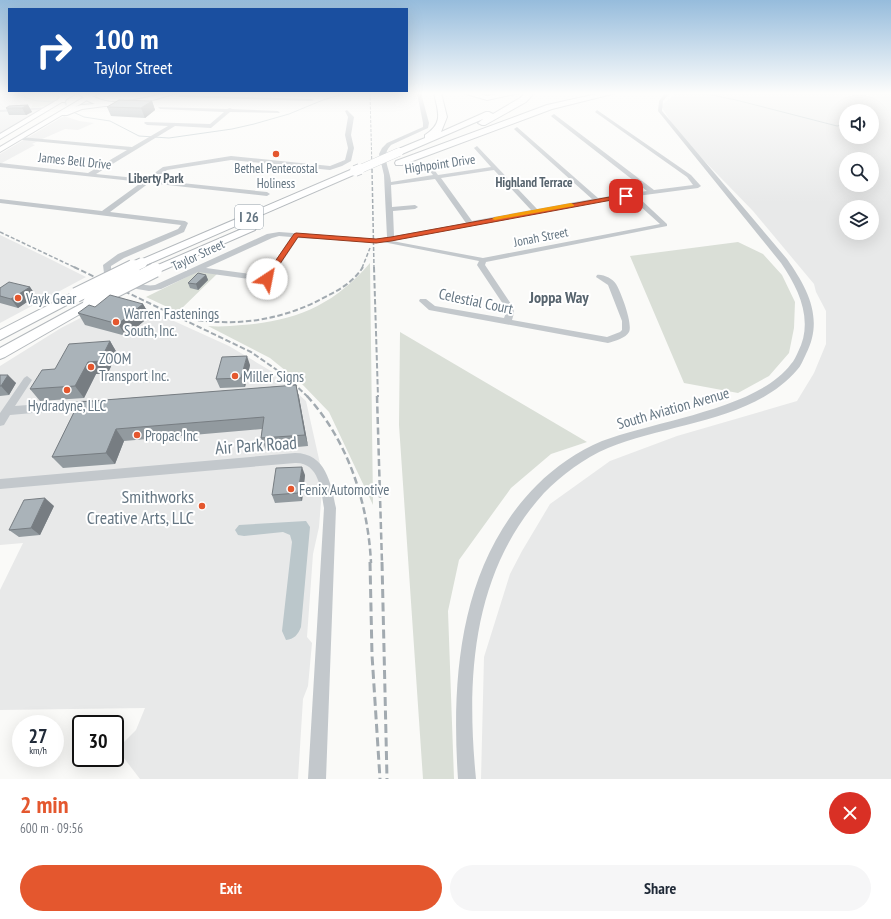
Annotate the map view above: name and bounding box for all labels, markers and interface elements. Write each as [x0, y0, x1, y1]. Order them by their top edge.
text: 100 m [94, 20, 158, 57]
icon: right [28, 24, 80, 76]
text: Taylor Street [94, 56, 172, 79]
map controls [839, 104, 879, 240]
button: sound [839, 104, 879, 144]
street label: James Bell Drive [37, 149, 112, 173]
marker: Bethel Pentecostal Holiness [271, 149, 281, 159]
street label: Highpoint Drive [404, 151, 476, 177]
button: search [839, 152, 879, 192]
place label: Bethel Pentecostal Holiness [234, 160, 318, 192]
district label: Liberty Park [128, 170, 184, 187]
district label: Highland Terrace [495, 174, 573, 191]
pin [609, 179, 643, 213]
icon: arrive [615, 185, 637, 207]
button: layers [839, 200, 879, 240]
road number: I 26 [235, 205, 263, 229]
street label: Jonah Street [511, 223, 570, 251]
street label: Taylor Street [169, 235, 228, 275]
position arrow [246, 258, 288, 300]
street label: Celestial Court [437, 284, 515, 318]
district label: Joppa Way [528, 287, 589, 307]
place label: Vayk Gear [25, 289, 77, 308]
marker: Vayk Gear [13, 293, 23, 303]
place label: Warren Fastenings South, Inc. [124, 304, 219, 340]
marker: Warren Fastenings South, Inc. [111, 317, 121, 327]
place label: ZOOM Transport Inc. [99, 349, 169, 385]
marker: ZOOM Transport Inc. [86, 362, 96, 372]
place label: Miller Signs [243, 367, 304, 386]
marker: Miller Signs [230, 371, 240, 381]
street label: South Aviation Avenue [615, 383, 731, 433]
marker: Hydradyne, LLC [62, 385, 72, 395]
place label: Hydradyne, LLC [28, 396, 106, 415]
place label: Propac Inc [145, 426, 199, 445]
marker: Propac Inc [132, 430, 142, 440]
street label: Air Park Road [214, 431, 298, 459]
place label: Fenix Automotive [299, 480, 390, 499]
marker: Fenix Automotive [286, 484, 296, 494]
place label: Smithworks Creative Arts, LLC [87, 485, 194, 529]
marker: Smithworks Creative Arts, LLC [197, 501, 207, 511]
speed limit sign: 30 [72, 715, 124, 767]
text: 27 [28, 723, 48, 749]
text: km/h [29, 744, 47, 757]
text: 2 min [20, 789, 68, 820]
button: close [829, 792, 871, 834]
text: 600 m · 09:56 [20, 820, 83, 837]
button: Exit [20, 865, 442, 911]
button: Share [450, 865, 871, 911]

